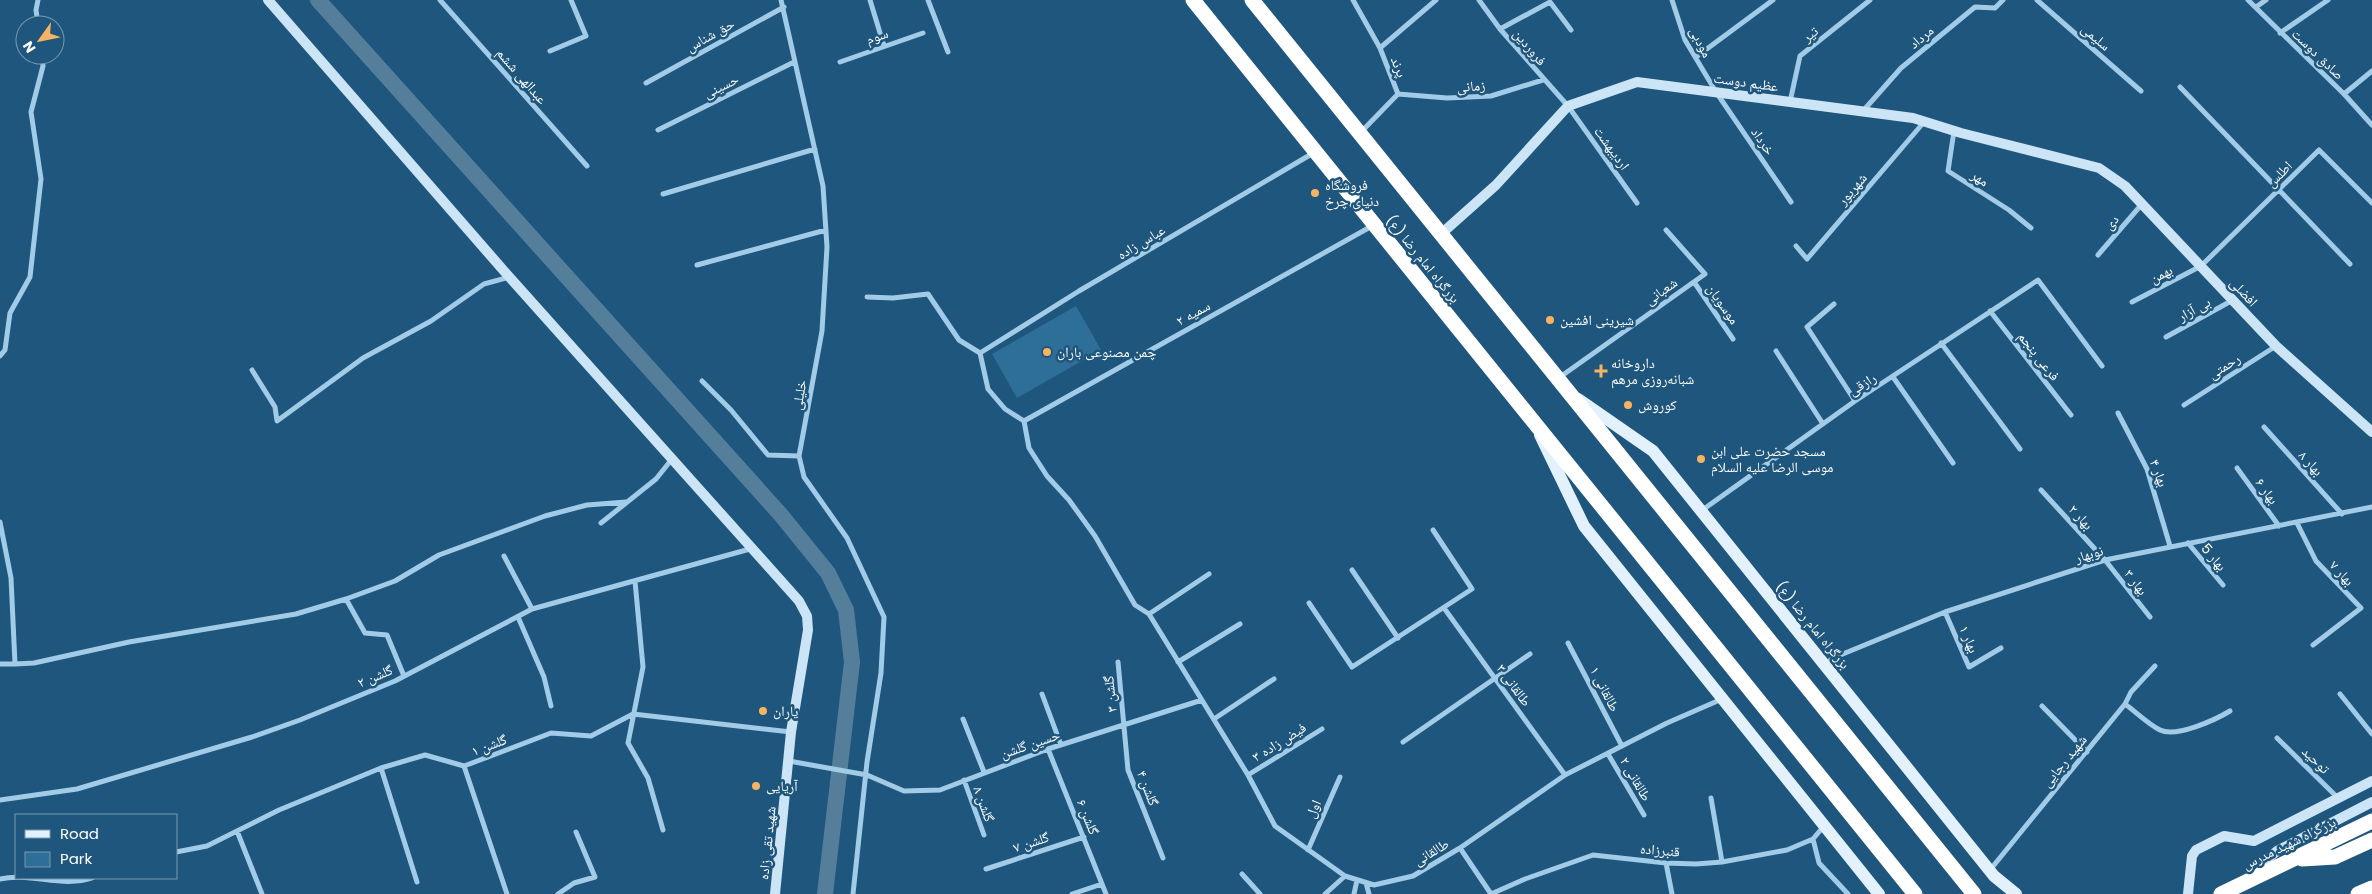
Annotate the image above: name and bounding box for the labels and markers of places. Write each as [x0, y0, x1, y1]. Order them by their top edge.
place label: فروشگاه دنیای چرخ [1325, 175, 1379, 211]
marker: فروشگاه دنیای چرخ [1309, 187, 1321, 199]
place label: شیرینی افشین [1560, 310, 1634, 330]
marker: شیرینی افشین [1544, 314, 1556, 326]
place label: چمن مصنوعی باران [1057, 342, 1156, 362]
marker: چمن مصنوعی باران [1041, 346, 1053, 358]
place label: داروخانه شبانه‌روزی مرهم [1611, 353, 1694, 389]
marker: داروخانه شبانه‌روزی مرهم [1595, 365, 1607, 377]
place label: کوروش [1638, 395, 1677, 415]
marker: کوروش [1622, 399, 1634, 411]
place label: مسجد حضرت علی ابن موسی الرضا علیه السلام [1711, 441, 1833, 477]
marker: مسجد حضرت علی ابن موسی الرضا علیه السلام [1695, 453, 1707, 465]
place label: یاران [773, 701, 798, 721]
marker: یاران [757, 705, 769, 717]
place label: آریایی [766, 776, 798, 796]
marker: آریایی [750, 780, 762, 792]

